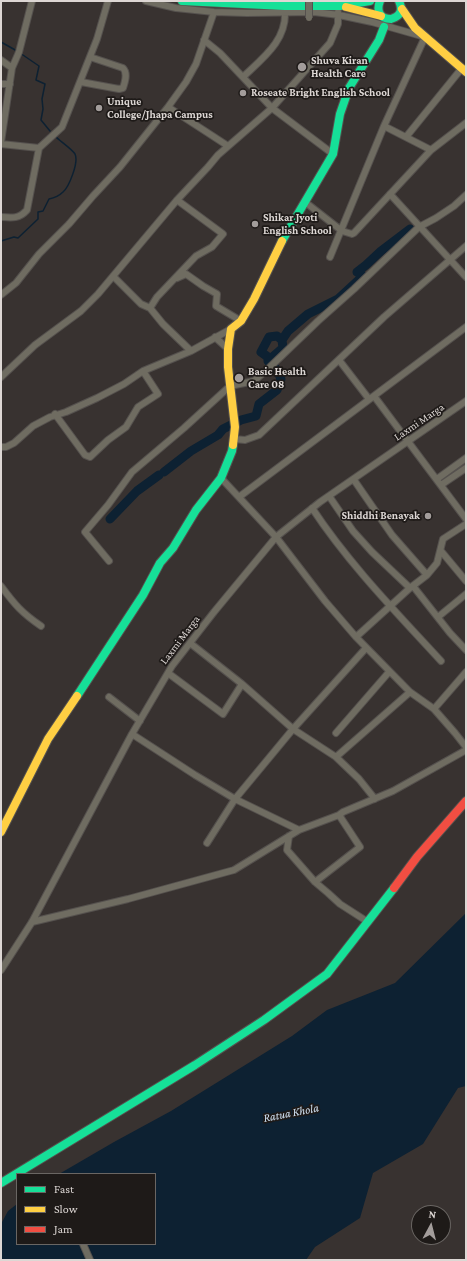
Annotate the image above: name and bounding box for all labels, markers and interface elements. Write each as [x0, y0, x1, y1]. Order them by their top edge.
place label: Shuva Kiran Health Care [311, 54, 368, 80]
marker: Shuva Kiran Health Care [296, 61, 308, 73]
place label: Roseate Bright English School [251, 86, 390, 100]
marker: Roseate Bright English School [238, 88, 248, 98]
place label: Unique College/Jhapa Campus [107, 95, 213, 121]
marker: Unique College/Jhapa Campus [94, 103, 104, 113]
place label: Shikar Jyoti English School [263, 211, 332, 237]
marker: Shikar Jyoti English School [250, 219, 260, 229]
place label: Basic Health Care 08 [248, 365, 306, 391]
marker: Basic Health Care 08 [233, 372, 245, 384]
street label: Laxmi Marga [391, 400, 447, 444]
place label: Shiddhi Benayak [342, 509, 420, 523]
marker: Shiddhi Benayak [423, 511, 433, 521]
street label: Laxmi Marga [157, 613, 203, 667]
water label: Ratua Khola [262, 1101, 320, 1125]
legend [16, 1173, 156, 1245]
text: Fast [54, 1182, 74, 1196]
text: Slow [54, 1202, 78, 1216]
north arrow [411, 1205, 451, 1245]
text: N [428, 1208, 437, 1220]
text: Jam [54, 1222, 73, 1236]

